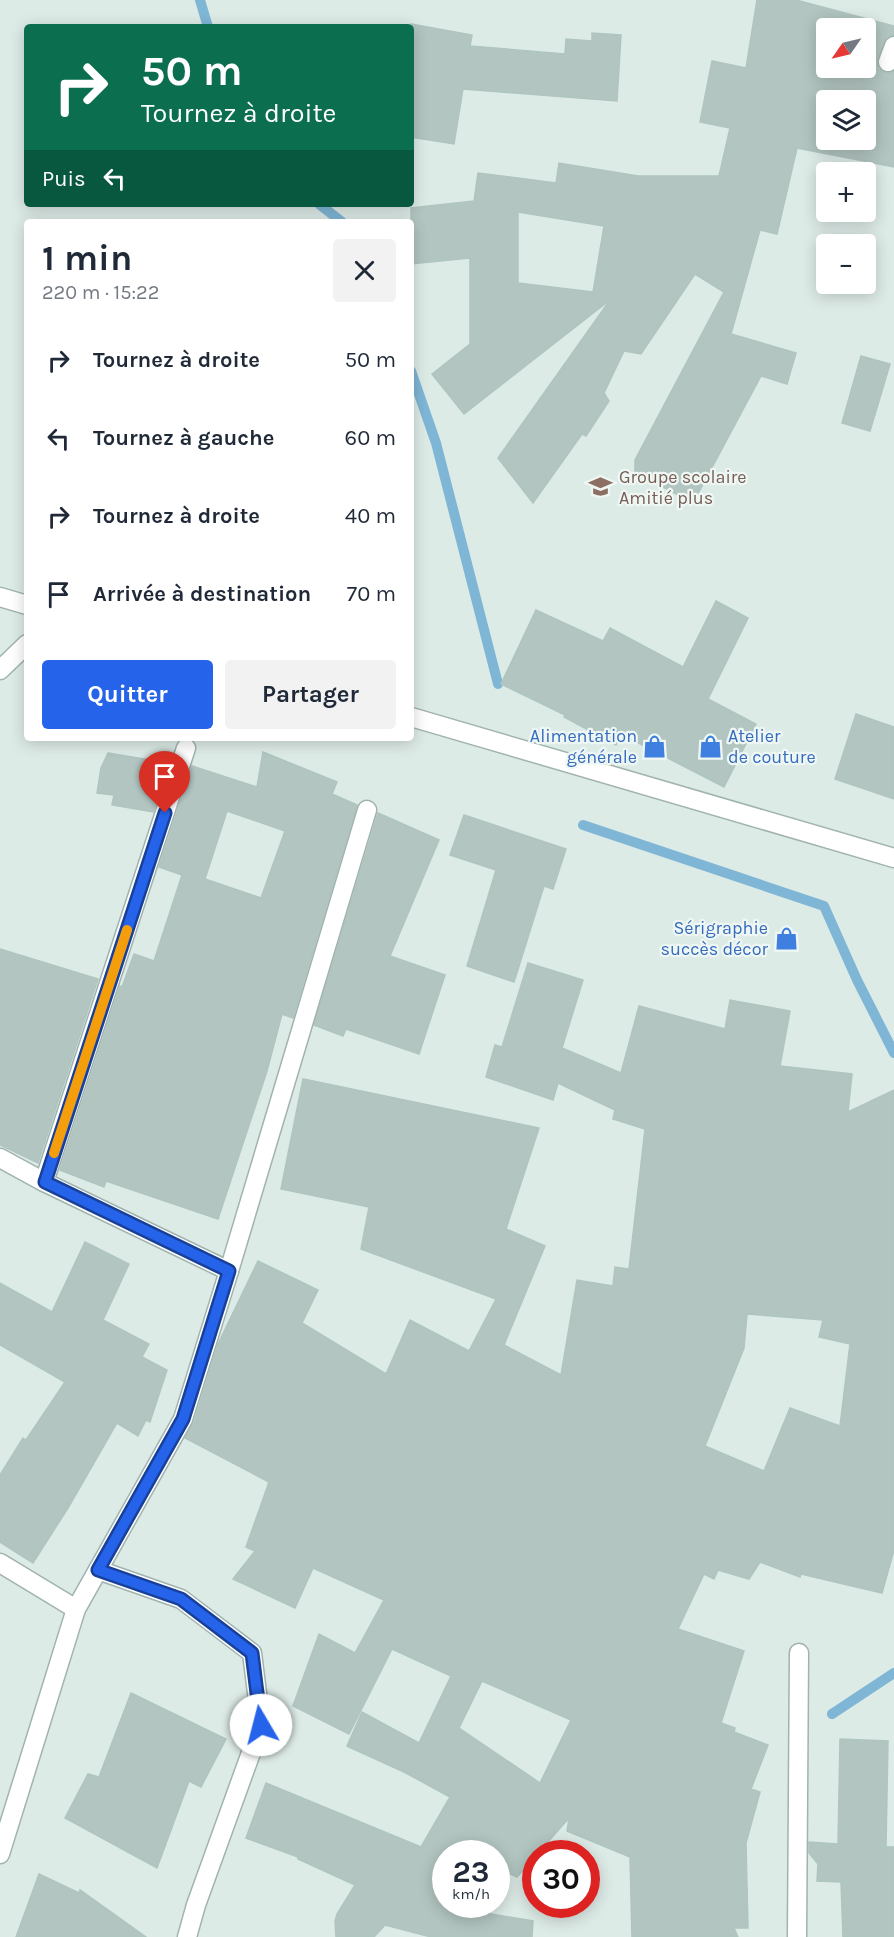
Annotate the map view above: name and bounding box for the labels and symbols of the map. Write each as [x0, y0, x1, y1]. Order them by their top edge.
north arrow [816, 18, 876, 78]
place label: Groupe scolaire Amitié plus [619, 466, 747, 509]
school or university icon: Groupe scolaire Amitié plus [588, 474, 614, 500]
place label: Alimentation générale [530, 725, 637, 768]
place label: Atelier de couture [728, 725, 816, 768]
shop icon: Alimentation générale [642, 733, 668, 759]
shop icon: Atelier de couture [697, 733, 723, 759]
pin [139, 751, 190, 813]
place label: Sérigraphie succès décor [661, 917, 768, 960]
shop icon: Sérigraphie succès décor [773, 925, 799, 951]
position arrow [229, 1693, 293, 1757]
speed limit sign: 30 [522, 1840, 600, 1918]

